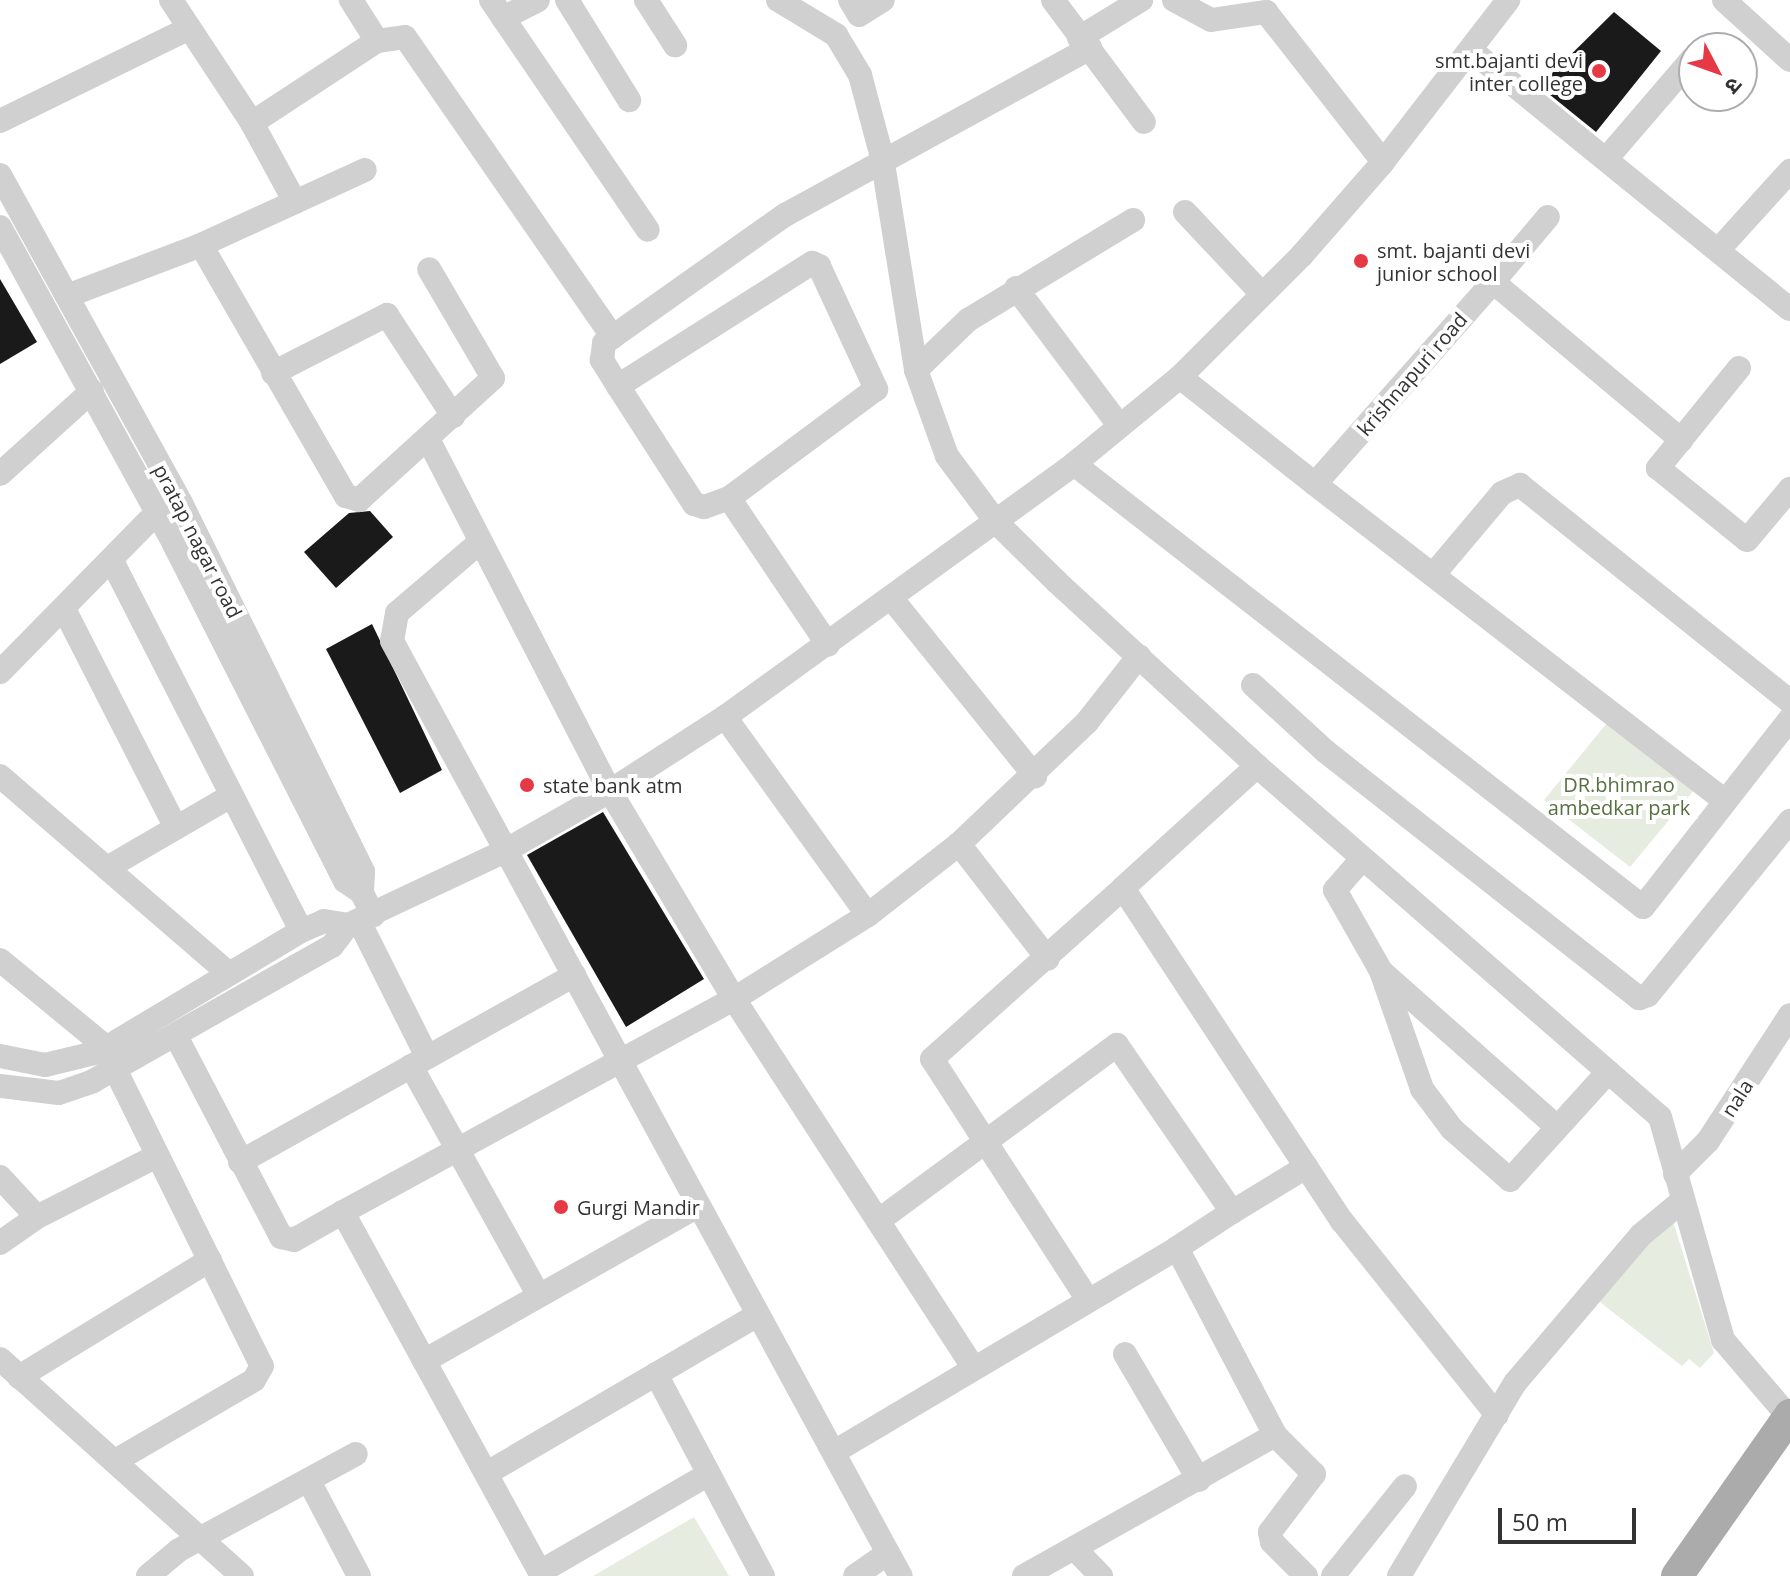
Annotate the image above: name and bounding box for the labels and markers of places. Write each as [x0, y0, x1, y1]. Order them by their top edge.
place label: smt.bajanti devi inter college [1435, 48, 1583, 95]
marker: smt.bajanti devi inter college [1590, 62, 1608, 80]
place label: smt. bajanti devi junior school [1377, 238, 1530, 285]
marker: smt. bajanti devi junior school [1352, 252, 1370, 270]
place label: state bank atm [543, 773, 682, 797]
marker: state bank atm [518, 776, 536, 794]
place label: Gurgi Mandir [577, 1195, 700, 1219]
marker: Gurgi Mandir [552, 1198, 570, 1216]

